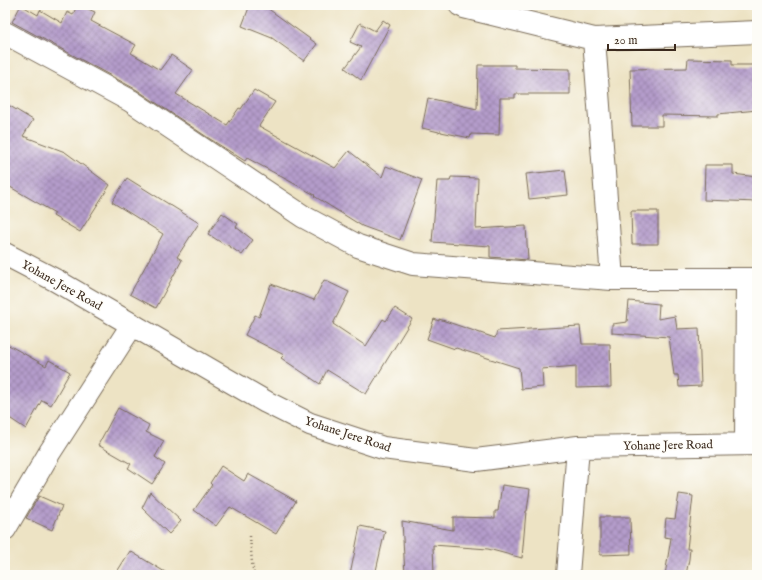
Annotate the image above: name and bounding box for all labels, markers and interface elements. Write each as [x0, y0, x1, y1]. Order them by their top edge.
scale bar [608, 26, 675, 52]
text: 20 m [614, 33, 637, 48]
street label: Yohane Jere Road [18, 257, 105, 315]
street label: Yohane Jere Road [303, 413, 393, 457]
street label: Yohane Jere Road [623, 437, 714, 455]

